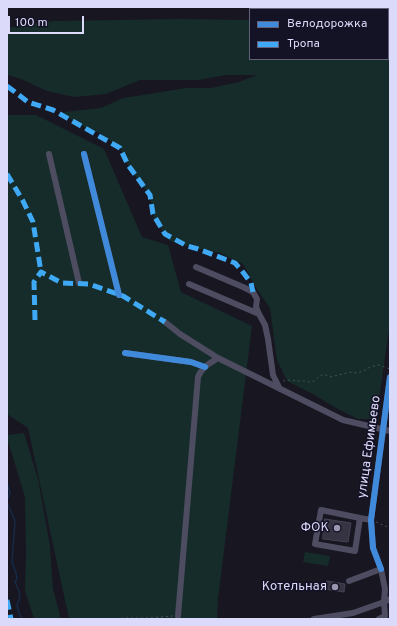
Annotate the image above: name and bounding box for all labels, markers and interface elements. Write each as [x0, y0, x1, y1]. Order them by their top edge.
scale bar [10, 8, 86, 34]
legend [249, 8, 389, 60]
text: 100 m [15, 15, 48, 31]
text: Велодорожка [287, 16, 367, 32]
text: Тропа [287, 36, 320, 52]
street label: улица Ефимьево [355, 395, 385, 499]
place label: ФОК [301, 520, 329, 536]
marker: ФОК [332, 523, 342, 533]
place label: Котельная [262, 579, 327, 595]
marker: Котельная [330, 582, 340, 592]

